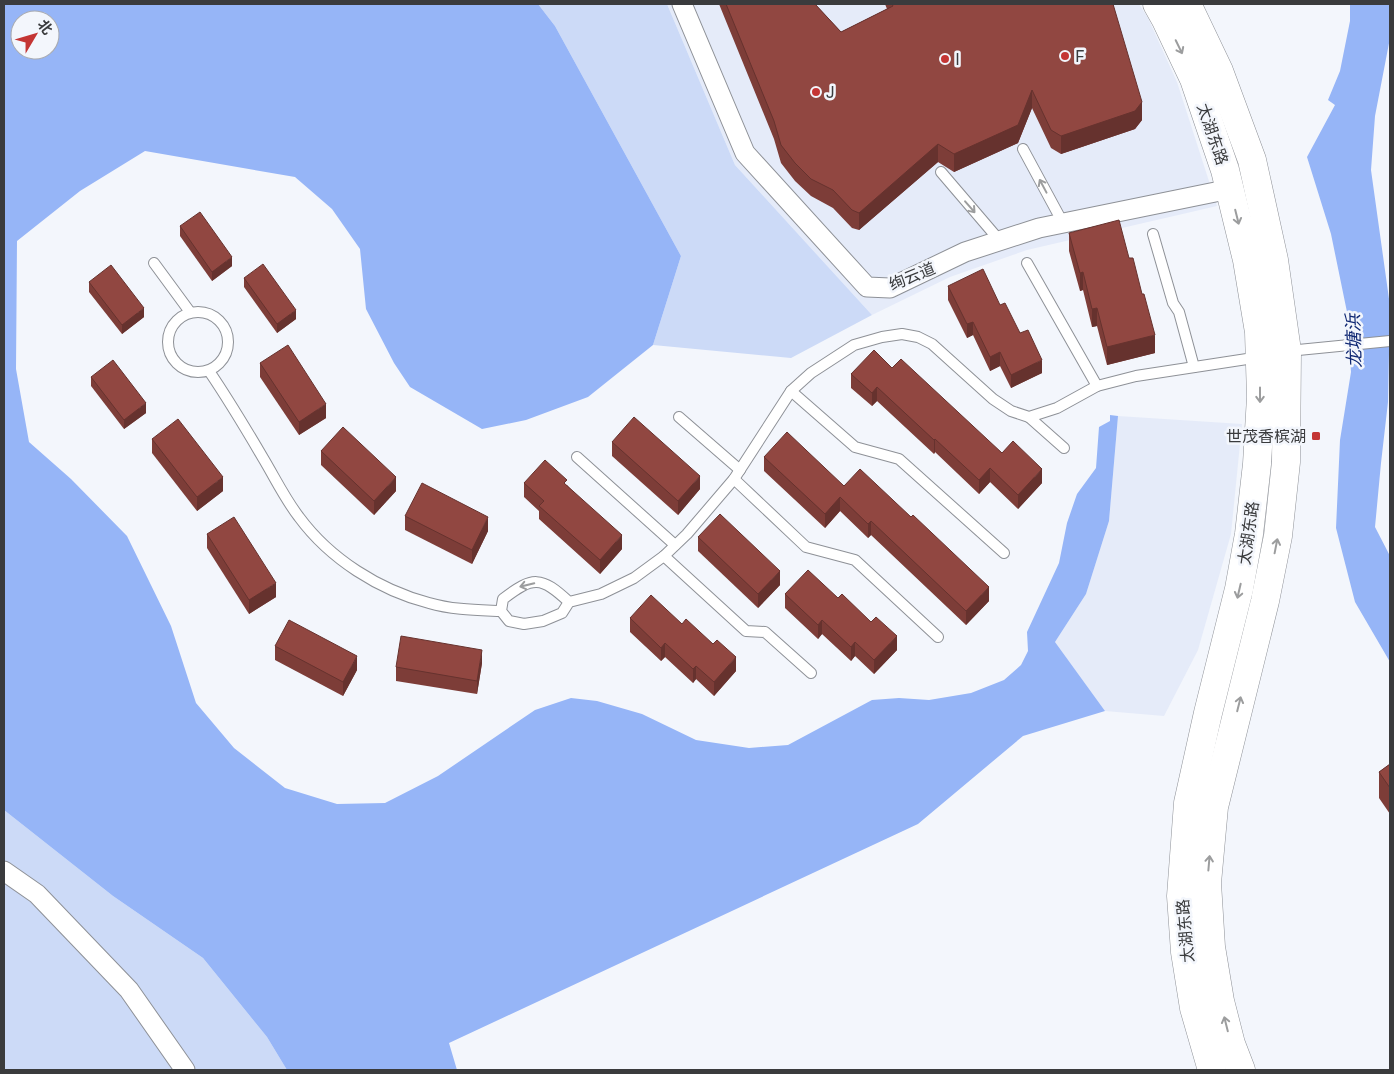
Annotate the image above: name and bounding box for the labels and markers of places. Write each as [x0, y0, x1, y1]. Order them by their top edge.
place label: F [1075, 46, 1085, 66]
place label: I [955, 49, 960, 69]
marker: F [1059, 50, 1071, 62]
marker: I [939, 53, 951, 65]
place label: J [826, 82, 835, 102]
marker: J [810, 86, 822, 98]
place label: 世茂香槟湖 [1226, 426, 1306, 446]
marker: 世茂香槟湖 [1310, 430, 1322, 442]

